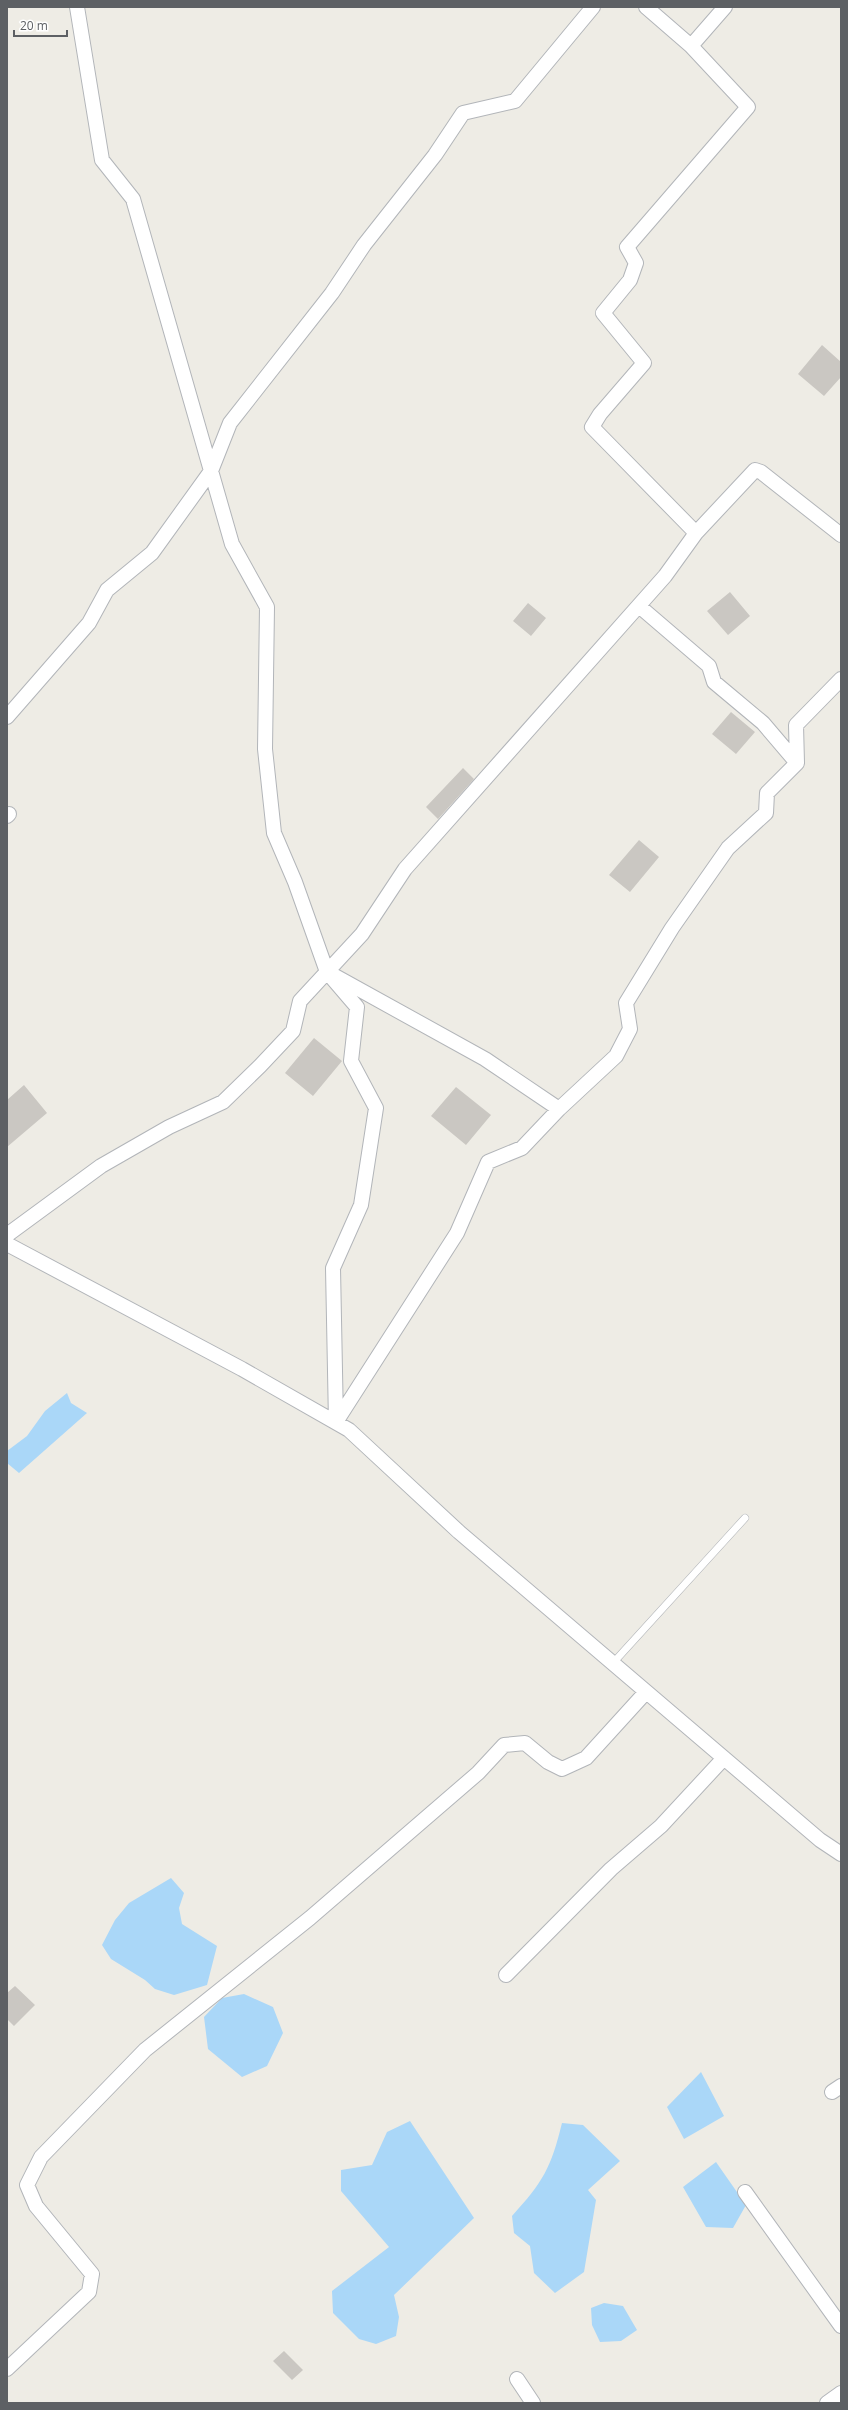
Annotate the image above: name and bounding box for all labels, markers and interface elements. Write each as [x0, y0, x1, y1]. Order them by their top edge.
scale bar [14, 12, 67, 38]
text: 20 m [20, 17, 48, 34]

